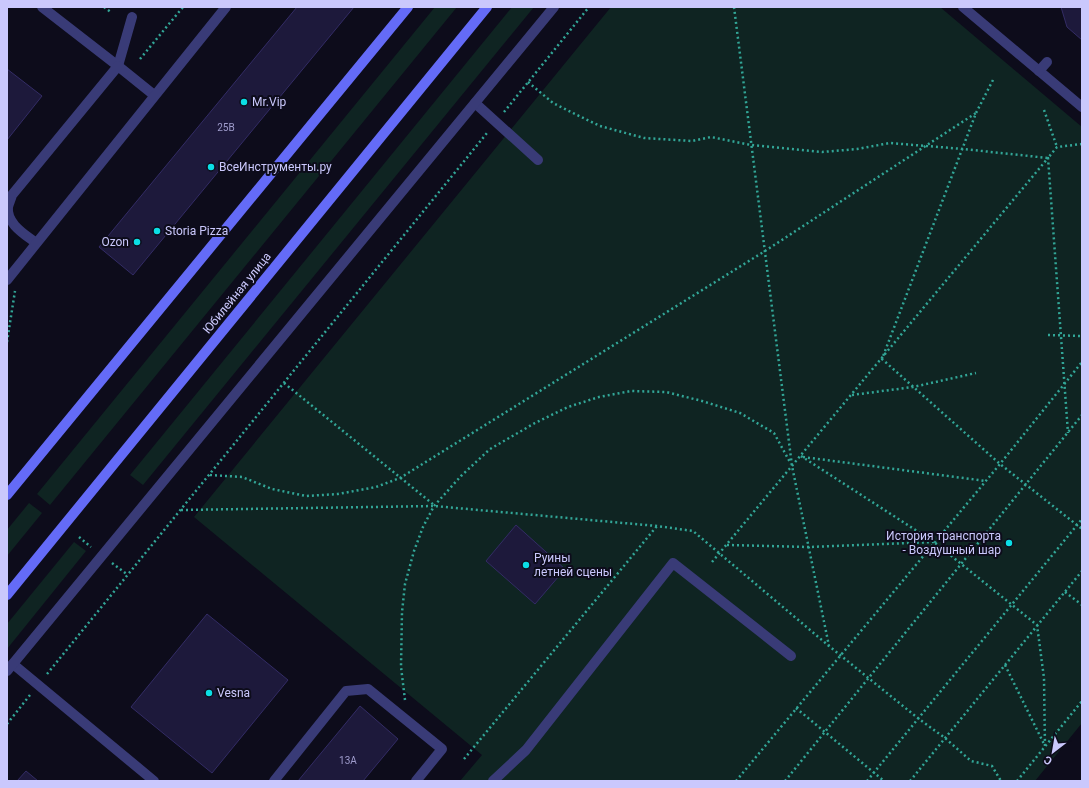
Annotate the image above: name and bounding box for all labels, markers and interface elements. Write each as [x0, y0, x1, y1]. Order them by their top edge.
place label: Mr.Vip [252, 95, 287, 109]
marker: Mr.Vip [239, 97, 249, 107]
house number: 25В [217, 122, 235, 133]
place label: ВсеИнструменты.ру [219, 160, 332, 174]
marker: ВсеИнструменты.ру [206, 162, 216, 172]
place label: Storia Pizza [165, 224, 228, 238]
marker: Storia Pizza [152, 226, 162, 236]
place label: Ozon [101, 235, 129, 249]
marker: Ozon [132, 237, 142, 247]
street label: Юбилейная улица [200, 250, 274, 336]
place label: История транспорта - Воздушный шар [886, 529, 1001, 557]
marker: История транспорта - Воздушный шар [1004, 538, 1014, 548]
place label: Руины летней сцены [534, 551, 612, 579]
marker: Руины летней сцены [521, 560, 531, 570]
place label: Vesna [217, 686, 250, 700]
marker: Vesna [204, 688, 214, 698]
north arrow [1033, 732, 1073, 772]
text: С [1042, 753, 1055, 768]
house number: 13А [339, 755, 357, 766]

